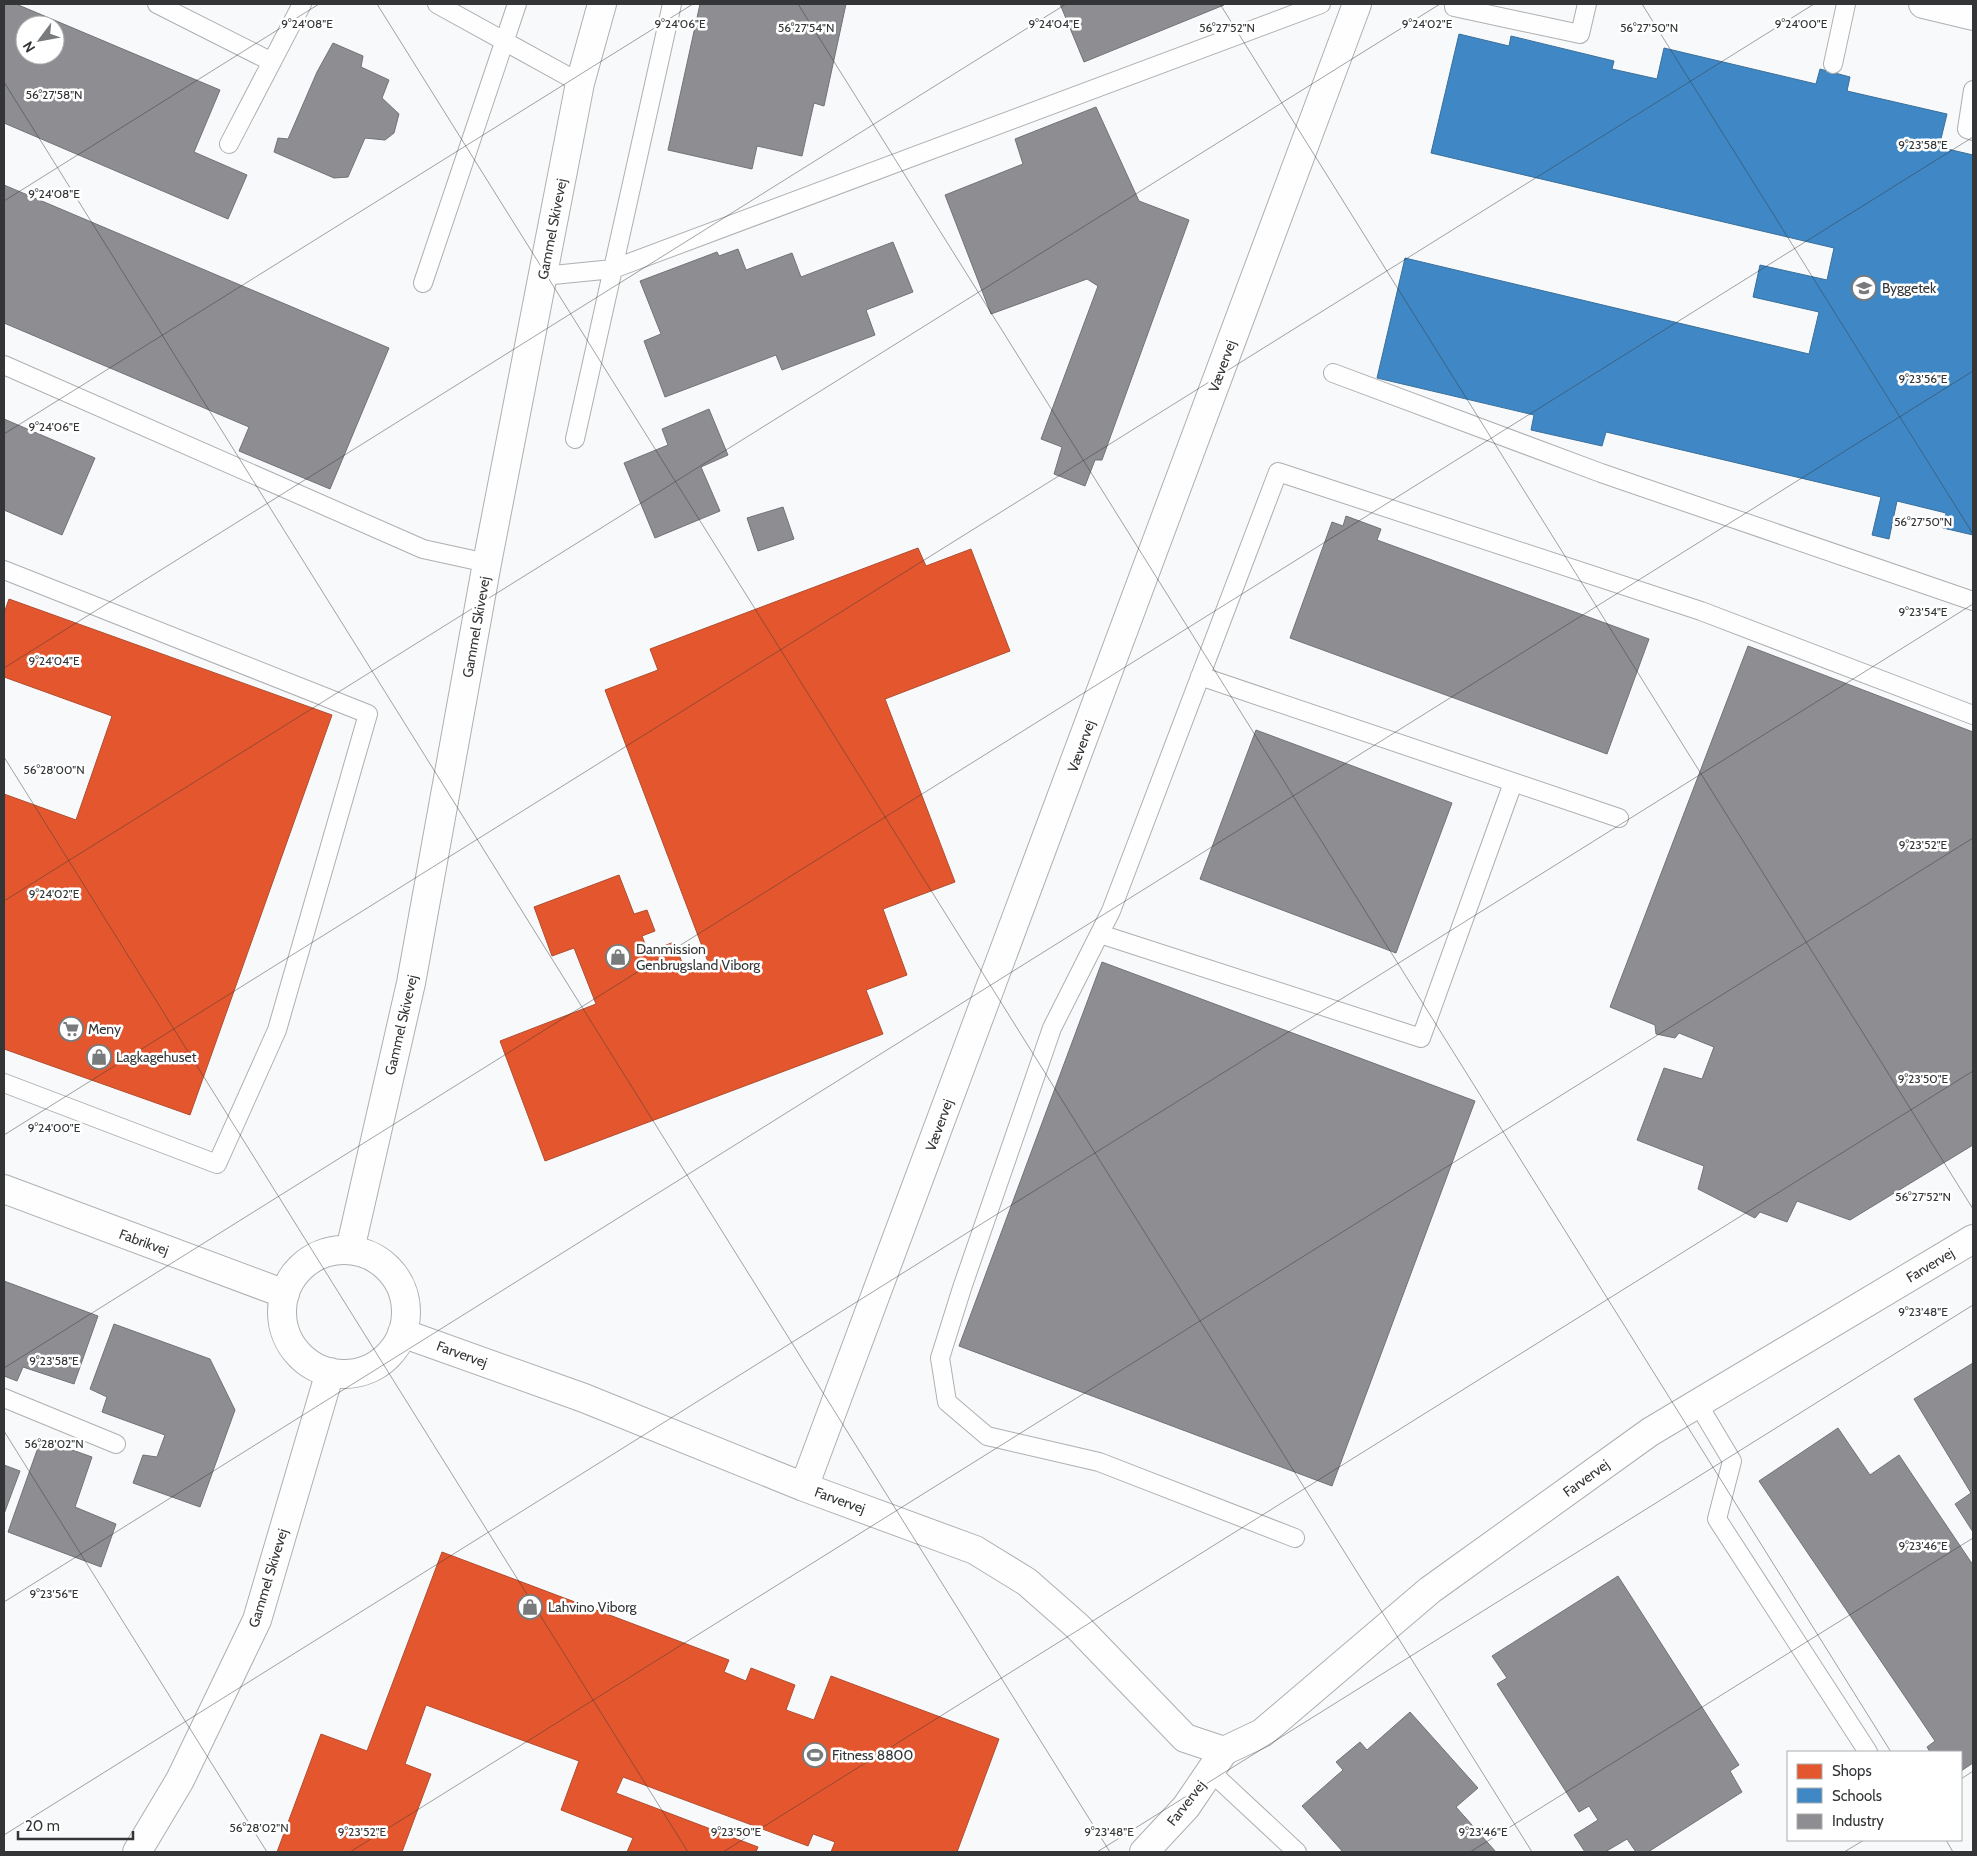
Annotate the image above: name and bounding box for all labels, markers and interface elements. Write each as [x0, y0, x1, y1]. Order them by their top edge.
north arrow [15, 15, 65, 65]
text: 9°24'08"E [281, 16, 333, 31]
text: 9°24'06"E [654, 16, 706, 31]
text: 9°24'04"E [1028, 16, 1080, 31]
text: 9°24'02"E [1402, 16, 1453, 31]
text: 9°24'00"E [1775, 16, 1828, 31]
text: 56°27'54"N [778, 20, 834, 35]
text: 56°27'52"N [1199, 20, 1255, 35]
text: 56°27'50"N [1620, 20, 1678, 35]
text: N [19, 38, 39, 56]
text: 56°27'58"N [25, 87, 83, 102]
text: 9°23'58"E [1898, 137, 1948, 152]
street label: Gammel Skivevej [533, 177, 571, 281]
text: 9°24'08"E [28, 186, 80, 201]
school or university icon: Byggetek [1851, 275, 1877, 301]
place label: Byggetek [1882, 279, 1937, 297]
street label: Vævervej [1204, 337, 1240, 395]
text: 9°23'56"E [1899, 371, 1948, 386]
text: 9°24'06"E [28, 419, 80, 434]
text: 56°27'50"N [1894, 514, 1952, 529]
street label: Gammel Skivevej [458, 575, 494, 679]
text: 9°23'54"E [1899, 604, 1948, 619]
text: 9°24'04"E [28, 653, 80, 668]
street label: Vævervej [1063, 717, 1099, 775]
text: 56°28'00"N [23, 762, 85, 777]
text: 9°23'52"E [1899, 837, 1948, 852]
text: 9°24'02"E [29, 886, 80, 901]
place label: Danmission Genbrugsland Viborg [636, 940, 761, 974]
shop icon: Danmission Genbrugsland Viborg [605, 944, 631, 970]
street label: Gammel Skivevej [381, 973, 421, 1077]
supermarket icon: Meny [58, 1016, 84, 1042]
place label: Meny [88, 1020, 121, 1038]
shop icon: Lagkagehuset [86, 1044, 112, 1070]
place label: Lagkagehuset [116, 1048, 197, 1066]
text: 9°23'50"E [1898, 1071, 1949, 1086]
street label: Vævervej [921, 1096, 957, 1154]
text: 9°24'00"E [28, 1120, 81, 1135]
text: 56°27'52"N [1895, 1189, 1951, 1204]
street label: Fabrikvej [117, 1225, 171, 1259]
street label: Farvervej [1903, 1244, 1957, 1286]
text: 9°23'48"E [1898, 1304, 1948, 1319]
street label: Farvervej [434, 1336, 490, 1372]
text: 9°23'58"E [29, 1353, 79, 1368]
text: 56°28'02"N [24, 1436, 84, 1451]
street label: Farvervej [1559, 1455, 1613, 1501]
street label: Farvervej [812, 1482, 868, 1518]
street label: Gammel Skivevej [244, 1526, 292, 1630]
text: 9°23'46"E [1898, 1538, 1948, 1553]
text: 9°23'56"E [30, 1586, 79, 1601]
shop icon: Lahvino Viborg [517, 1594, 543, 1620]
place label: Lahvino Viborg [548, 1598, 638, 1616]
sports icon: Fitness 8800 [802, 1742, 828, 1768]
place label: Fitness 8800 [832, 1746, 913, 1764]
legend [1787, 1751, 1962, 1841]
text: Shops [1832, 1762, 1872, 1780]
street label: Farvervej [1163, 1777, 1209, 1829]
text: Schools [1832, 1787, 1882, 1805]
scale bar [18, 1808, 132, 1840]
text: Industry [1832, 1812, 1884, 1830]
text: 20 m [25, 1817, 60, 1835]
text: 56°28'02"N [229, 1820, 289, 1835]
text: 9°23'52"E [338, 1824, 387, 1839]
text: 9°23'50"E [711, 1824, 762, 1839]
text: 9°23'48"E [1084, 1824, 1134, 1839]
text: 9°23'46"E [1458, 1824, 1508, 1839]

